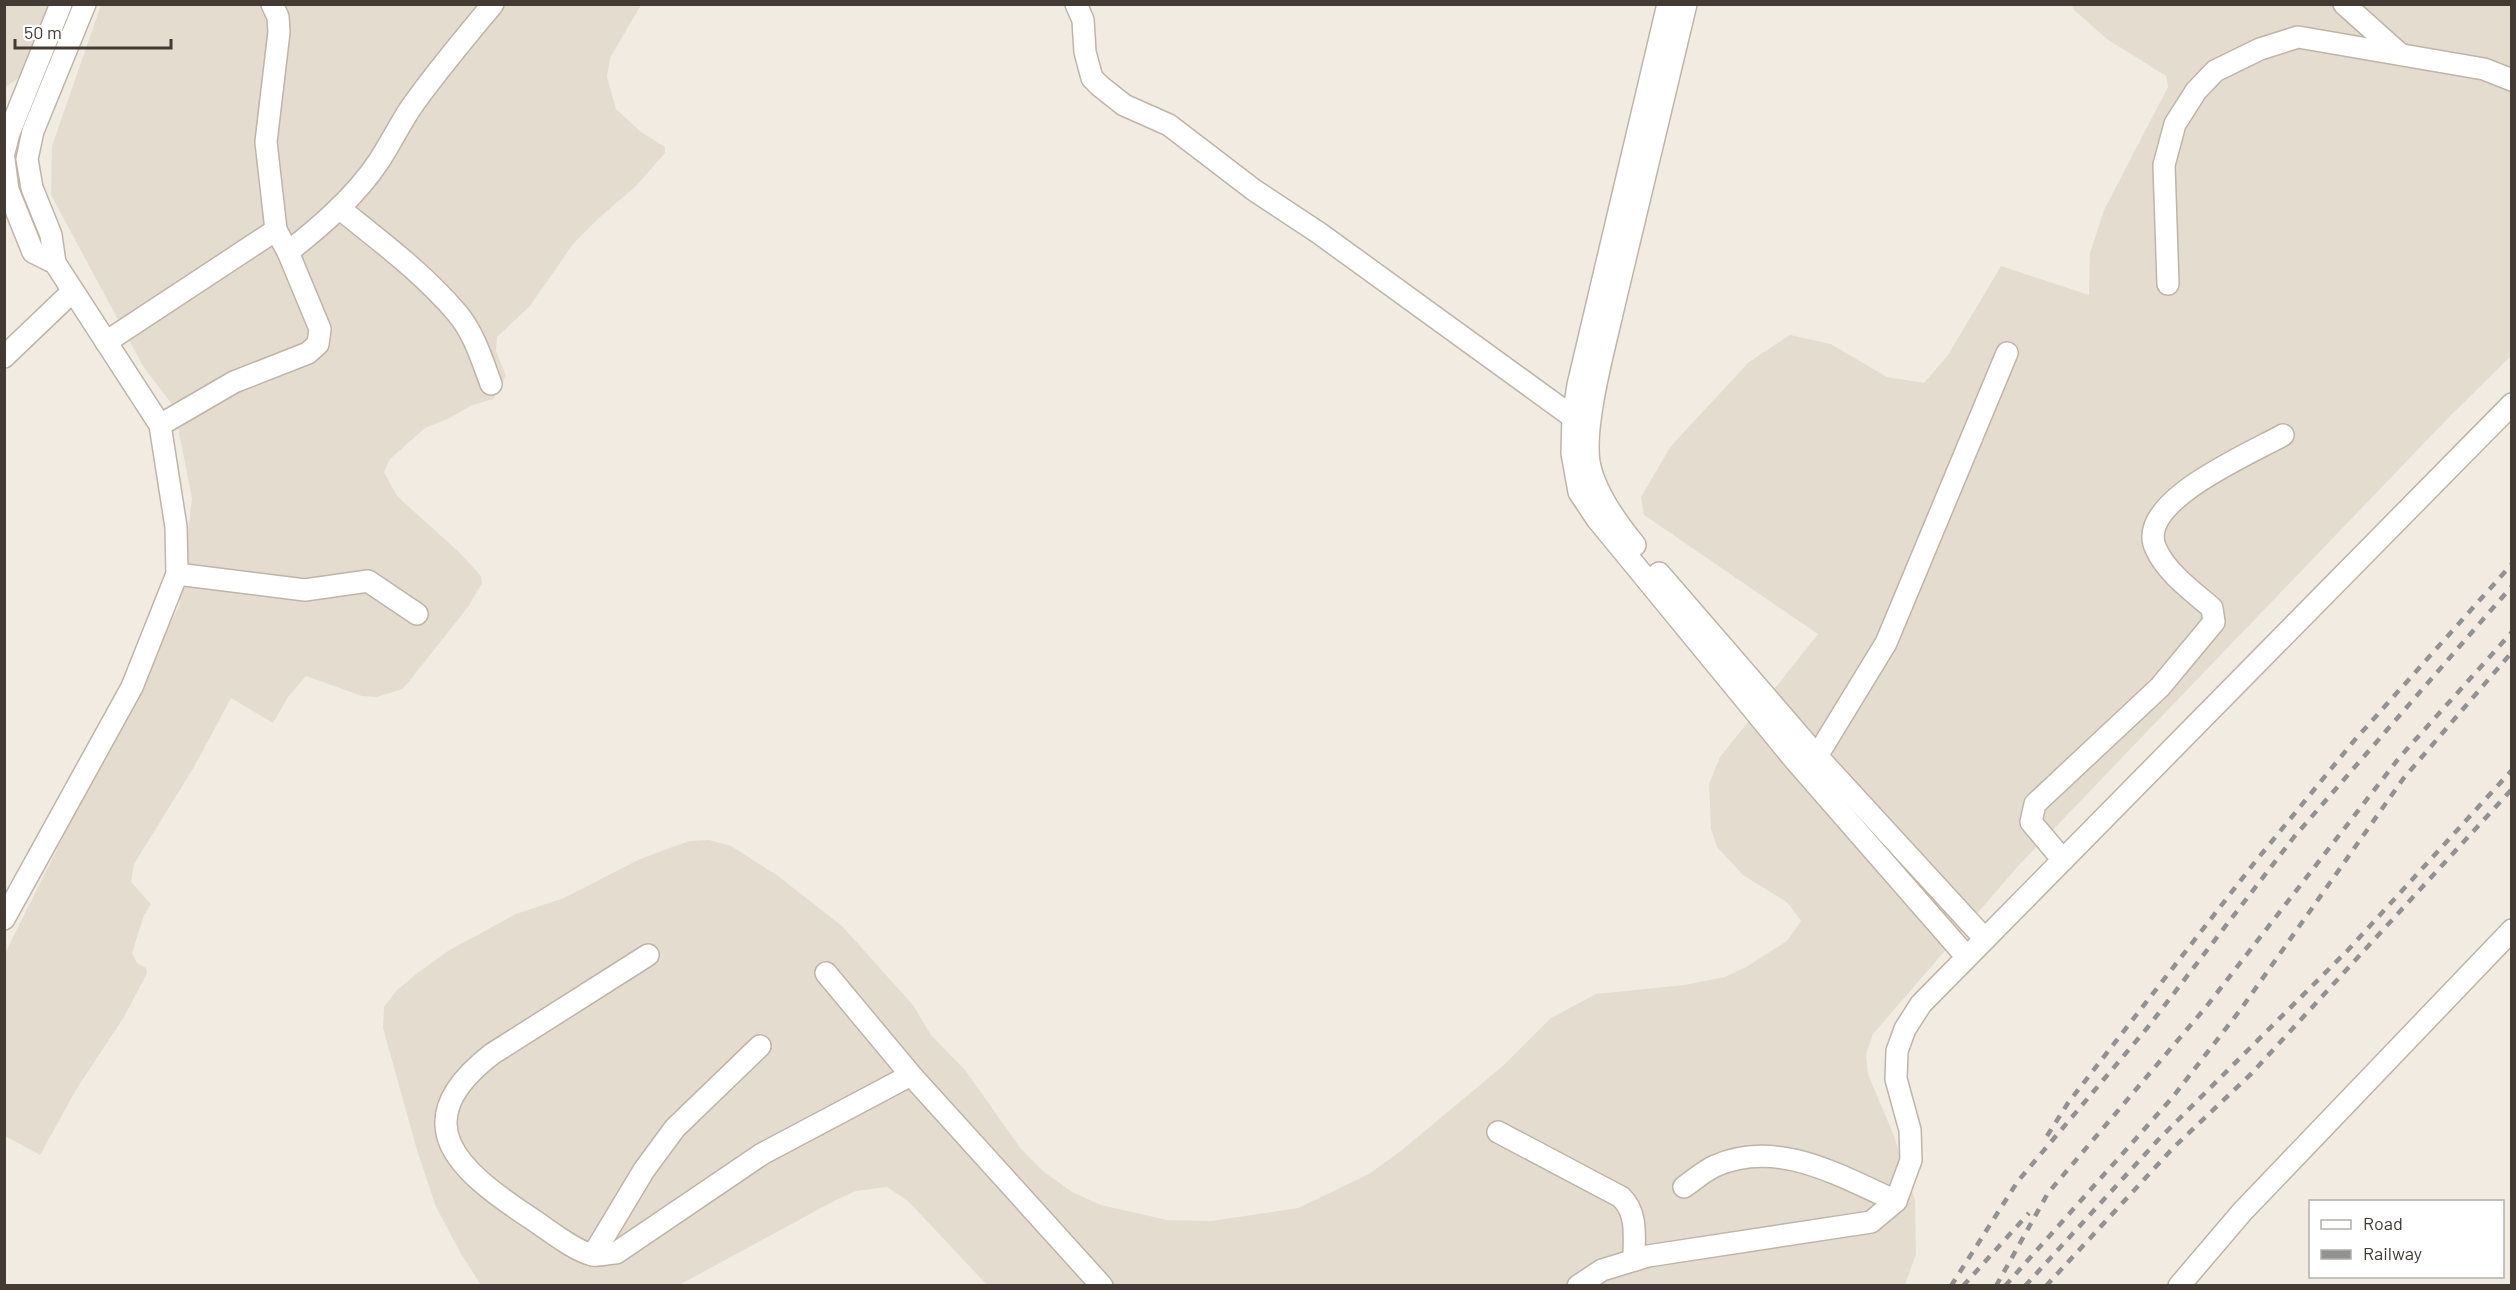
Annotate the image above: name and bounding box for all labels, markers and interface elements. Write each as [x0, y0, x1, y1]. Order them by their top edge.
scale bar [15, 12, 171, 50]
text: 50 m [24, 21, 62, 43]
legend [2309, 1200, 2504, 1278]
text: Road [2363, 1212, 2403, 1234]
text: Railway [2363, 1242, 2422, 1264]

